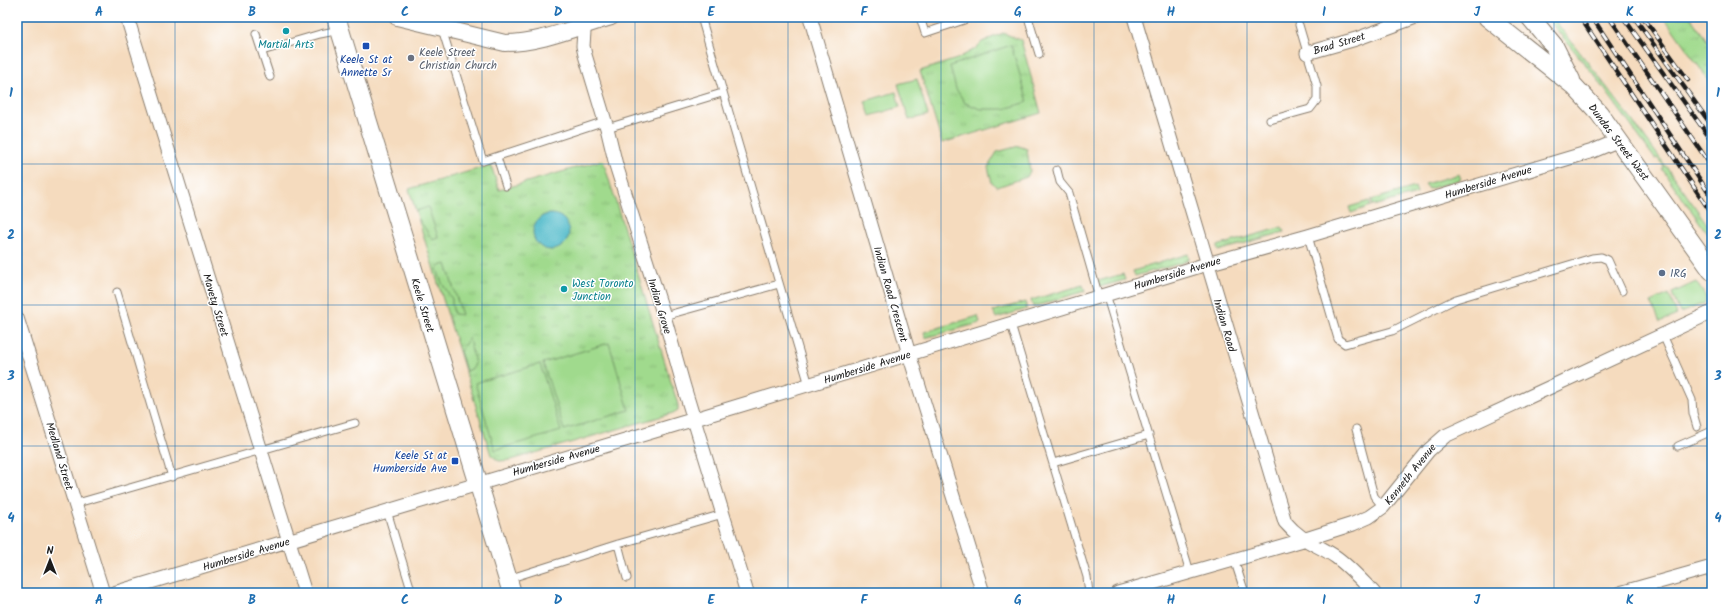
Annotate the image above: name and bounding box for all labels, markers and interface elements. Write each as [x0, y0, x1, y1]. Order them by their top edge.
text: A [95, 2, 103, 23]
text: B [248, 2, 256, 23]
text: C [401, 2, 409, 23]
text: D [554, 2, 563, 23]
text: E [707, 2, 715, 23]
text: F [860, 2, 868, 23]
text: G [1014, 2, 1022, 23]
text: H [1167, 2, 1176, 23]
text: I [1322, 2, 1326, 23]
text: J [1474, 2, 1481, 23]
text: K [1626, 2, 1634, 23]
marker: Martial Arts [281, 26, 291, 36]
street label: Brad Street [1311, 27, 1368, 60]
place label: Martial Arts [258, 36, 314, 54]
marker: Keele St at Annette Sr [361, 41, 371, 51]
place label: Keele Street Christian Church [419, 44, 497, 75]
place label: Keele St at Annette Sr [340, 51, 393, 82]
marker: Keele Street Christian Church [406, 53, 416, 63]
text: 1 [9, 83, 13, 104]
text: 1 [1716, 83, 1720, 104]
street label: Dundas Street West [1583, 100, 1654, 186]
street label: Humberside Avenue [1442, 161, 1534, 205]
text: 2 [7, 225, 15, 246]
text: 2 [1714, 225, 1722, 246]
street label: Indian Road Crescent [868, 244, 913, 345]
street label: Humberside Avenue [1131, 252, 1223, 296]
place label: 1RG [1670, 265, 1687, 283]
marker: 1RG [1657, 268, 1667, 278]
street label: Mavety Street [197, 272, 233, 340]
place label: West Toronto Junction [572, 275, 634, 306]
street label: Keele Street [405, 276, 439, 336]
street label: Indian Grove [642, 276, 676, 337]
marker: West Toronto Junction [559, 284, 569, 294]
street label: Indian Road [1207, 296, 1241, 355]
street label: Humberside Avenue [821, 346, 913, 390]
text: 3 [6, 366, 15, 387]
text: 3 [1713, 366, 1722, 387]
street label: Medland Street [40, 420, 78, 493]
street label: Humberside Avenue [510, 440, 602, 482]
street label: Kenneth Avenue [1380, 440, 1441, 509]
place label: Keele St at Humberside Ave [373, 447, 448, 478]
marker: Keele St at Humberside Ave [450, 456, 460, 466]
text: 4 [7, 508, 15, 529]
text: 4 [1714, 508, 1722, 529]
street label: Humberside Avenue [200, 533, 292, 577]
north arrow [30, 540, 70, 580]
text: N [47, 542, 54, 560]
text: A [95, 590, 103, 610]
text: B [248, 590, 256, 610]
text: C [401, 590, 409, 610]
text: D [554, 590, 563, 610]
text: E [707, 590, 715, 610]
text: F [860, 590, 868, 610]
text: G [1014, 590, 1022, 610]
text: H [1167, 590, 1176, 610]
text: I [1322, 590, 1326, 610]
text: J [1474, 590, 1481, 610]
text: K [1626, 590, 1634, 610]

